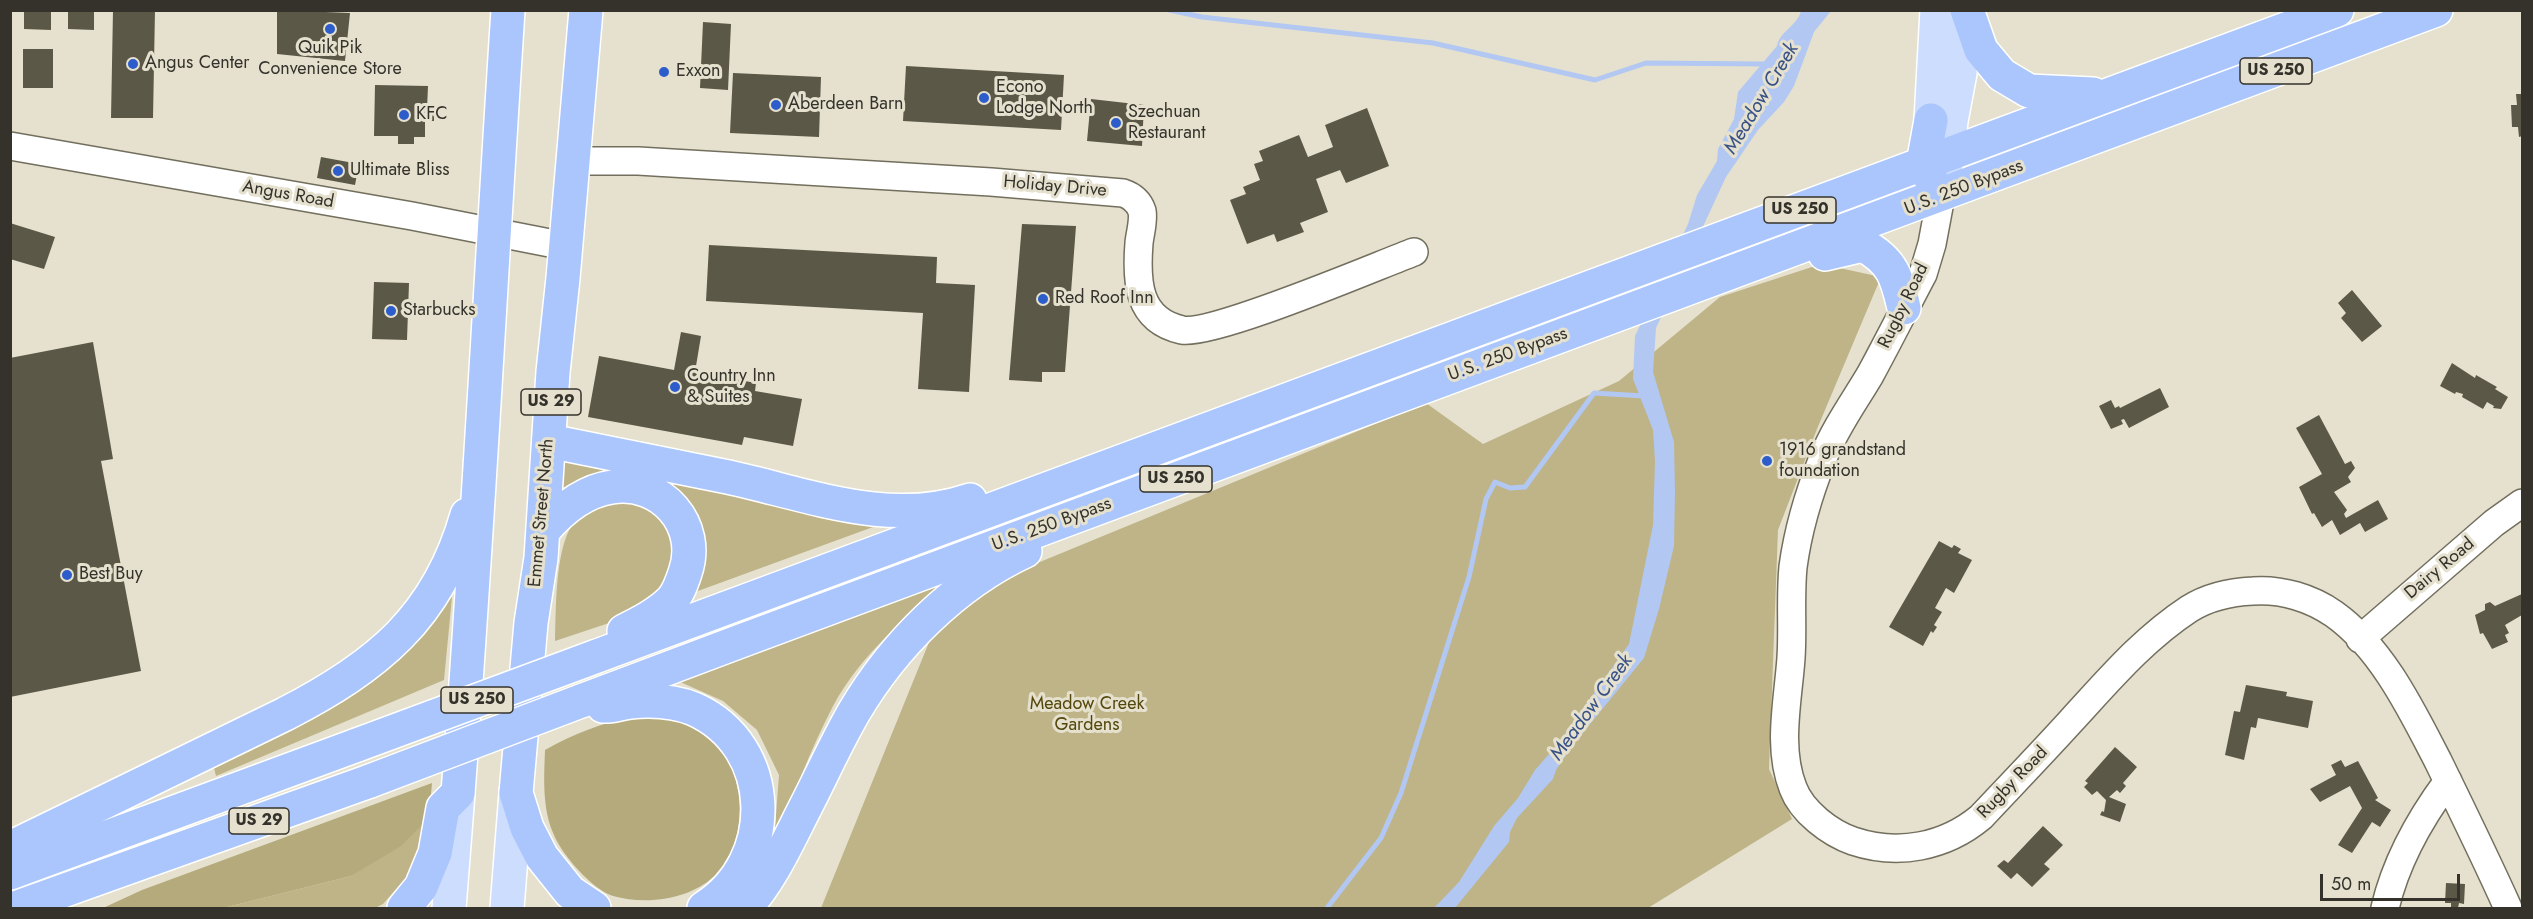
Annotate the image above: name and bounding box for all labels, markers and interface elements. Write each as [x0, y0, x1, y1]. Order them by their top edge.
marker: Quik Pik Convenience Store [323, 22, 337, 36]
place label: Quik Pik Convenience Store [258, 38, 402, 80]
water label: Meadow Creek [1719, 39, 1805, 159]
place label: Angus Center [145, 53, 250, 75]
marker: Angus Center [126, 57, 140, 71]
road number: US 250 [2240, 58, 2312, 84]
place label: Exxon [676, 61, 721, 83]
marker: Exxon [657, 65, 671, 79]
place label: Econo Lodge North [996, 77, 1093, 119]
marker: Econo Lodge North [977, 91, 991, 105]
place label: Aberdeen Barn [788, 94, 904, 116]
marker: Aberdeen Barn [769, 98, 783, 112]
place label: Szechuan Restaurant [1128, 102, 1206, 144]
place label: KFC [416, 104, 447, 126]
marker: KFC [397, 108, 411, 122]
marker: Szechuan Restaurant [1109, 116, 1123, 130]
street label: U.S. 250 Bypass [1902, 155, 2026, 221]
place label: Ultimate Bliss [350, 160, 449, 182]
marker: Ultimate Bliss [331, 164, 345, 178]
street label: Holiday Drive [1002, 172, 1108, 202]
street label: Angus Road [241, 176, 335, 214]
road number: US 250 [1764, 197, 1836, 223]
street label: Rugby Road [1874, 260, 1934, 352]
place label: Red Roof Inn [1055, 288, 1154, 310]
marker: Red Roof Inn [1036, 292, 1050, 306]
place label: Starbucks [403, 300, 476, 322]
marker: Starbucks [384, 304, 398, 318]
street label: U.S. 250 Bypass [1445, 323, 1571, 387]
place label: Country Inn & Suites [687, 366, 776, 409]
marker: Country Inn & Suites [668, 380, 682, 394]
road number: US 29 [521, 389, 581, 415]
street label: Emmet Street North [525, 438, 559, 588]
place label: 1916 grandstand foundation [1779, 440, 1906, 482]
marker: 1916 grandstand foundation [1760, 454, 1774, 468]
road number: US 250 [1140, 466, 1212, 492]
street label: U.S. 250 Bypass [989, 493, 1115, 557]
street label: Dairy Road [2401, 534, 2479, 604]
place label: Best Buy [79, 564, 143, 586]
marker: Best Buy [60, 568, 74, 582]
water label: Meadow Creek [1545, 650, 1639, 766]
road number: US 250 [441, 687, 513, 713]
park label: Meadow Creek Gardens [1030, 694, 1144, 736]
street label: Rugby Road [1973, 742, 2053, 824]
road number: US 29 [229, 808, 289, 834]
scale bar [2323, 862, 2462, 900]
text: 50 m [2331, 871, 2371, 897]

